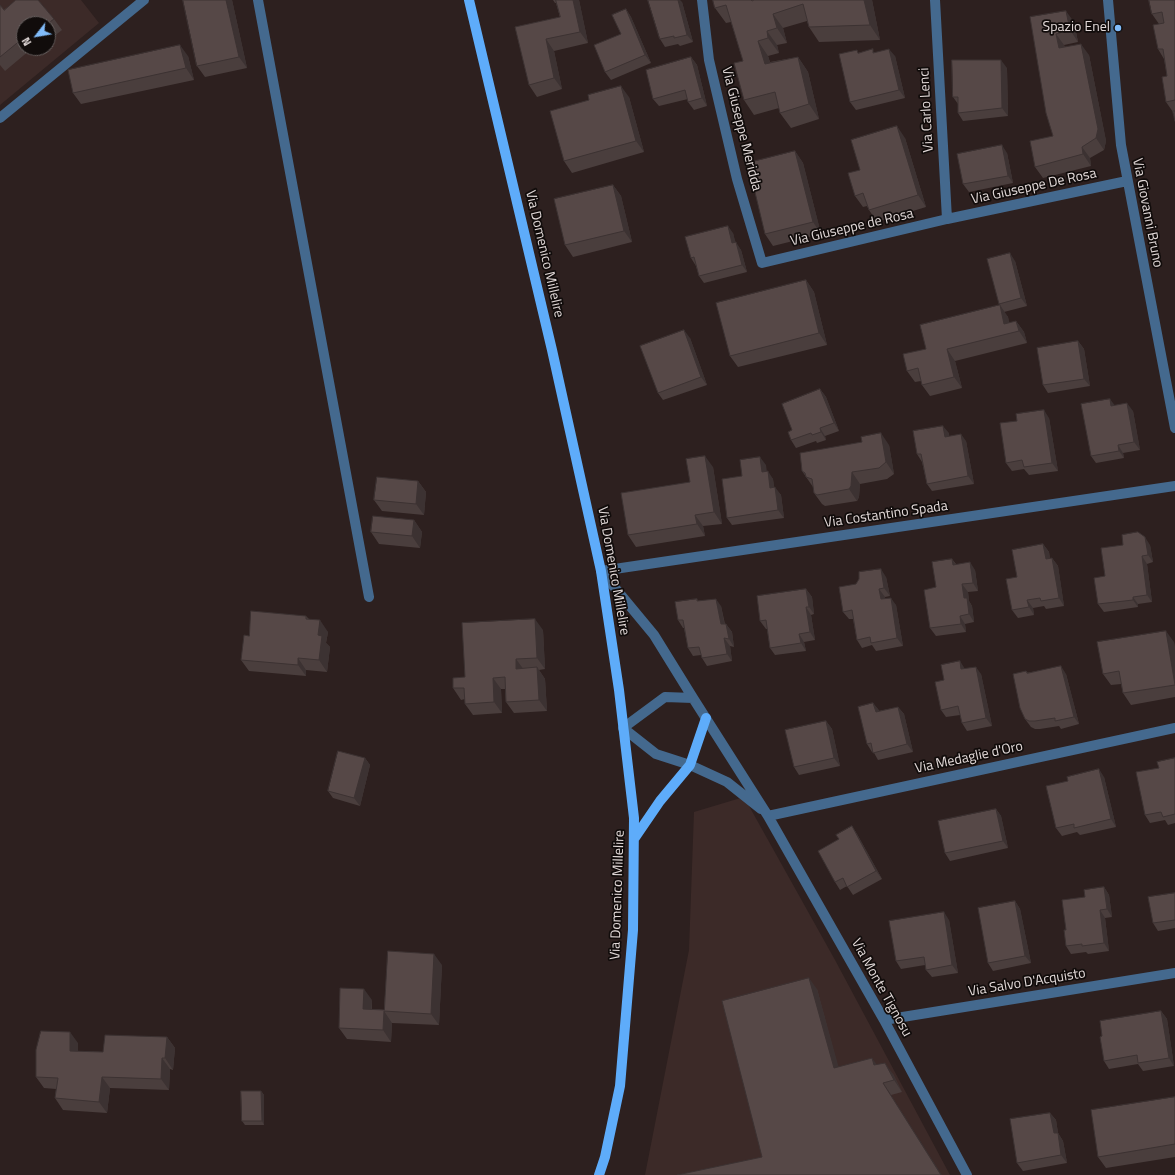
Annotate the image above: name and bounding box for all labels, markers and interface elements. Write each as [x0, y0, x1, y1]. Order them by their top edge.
north arrow [16, 16, 56, 56]
place label: Spazio Enel [1043, 20, 1110, 36]
marker: Spazio Enel [1113, 23, 1123, 33]
text: N [18, 34, 35, 49]
street label: Via Giuseppe Meridda [717, 65, 765, 193]
street label: Via Carlo Lenci [916, 67, 938, 153]
street label: Via Giovanni Bruno [1128, 157, 1166, 269]
street label: Via Giuseppe De Rosa [970, 166, 1098, 208]
street label: Via Domenico Millelire [521, 189, 567, 319]
street label: Via Giuseppe de Rosa [789, 206, 915, 250]
street label: Via Costantino Spada [823, 498, 949, 532]
street label: Via Domenico Millelire [593, 506, 633, 636]
street label: Via Medaglie d'Oro [914, 738, 1024, 778]
street label: Via Domenico Millelire [607, 830, 629, 960]
street label: Via Monte Tignosu [847, 936, 915, 1040]
street label: Via Salvo D'Acquisto [967, 965, 1087, 1001]

